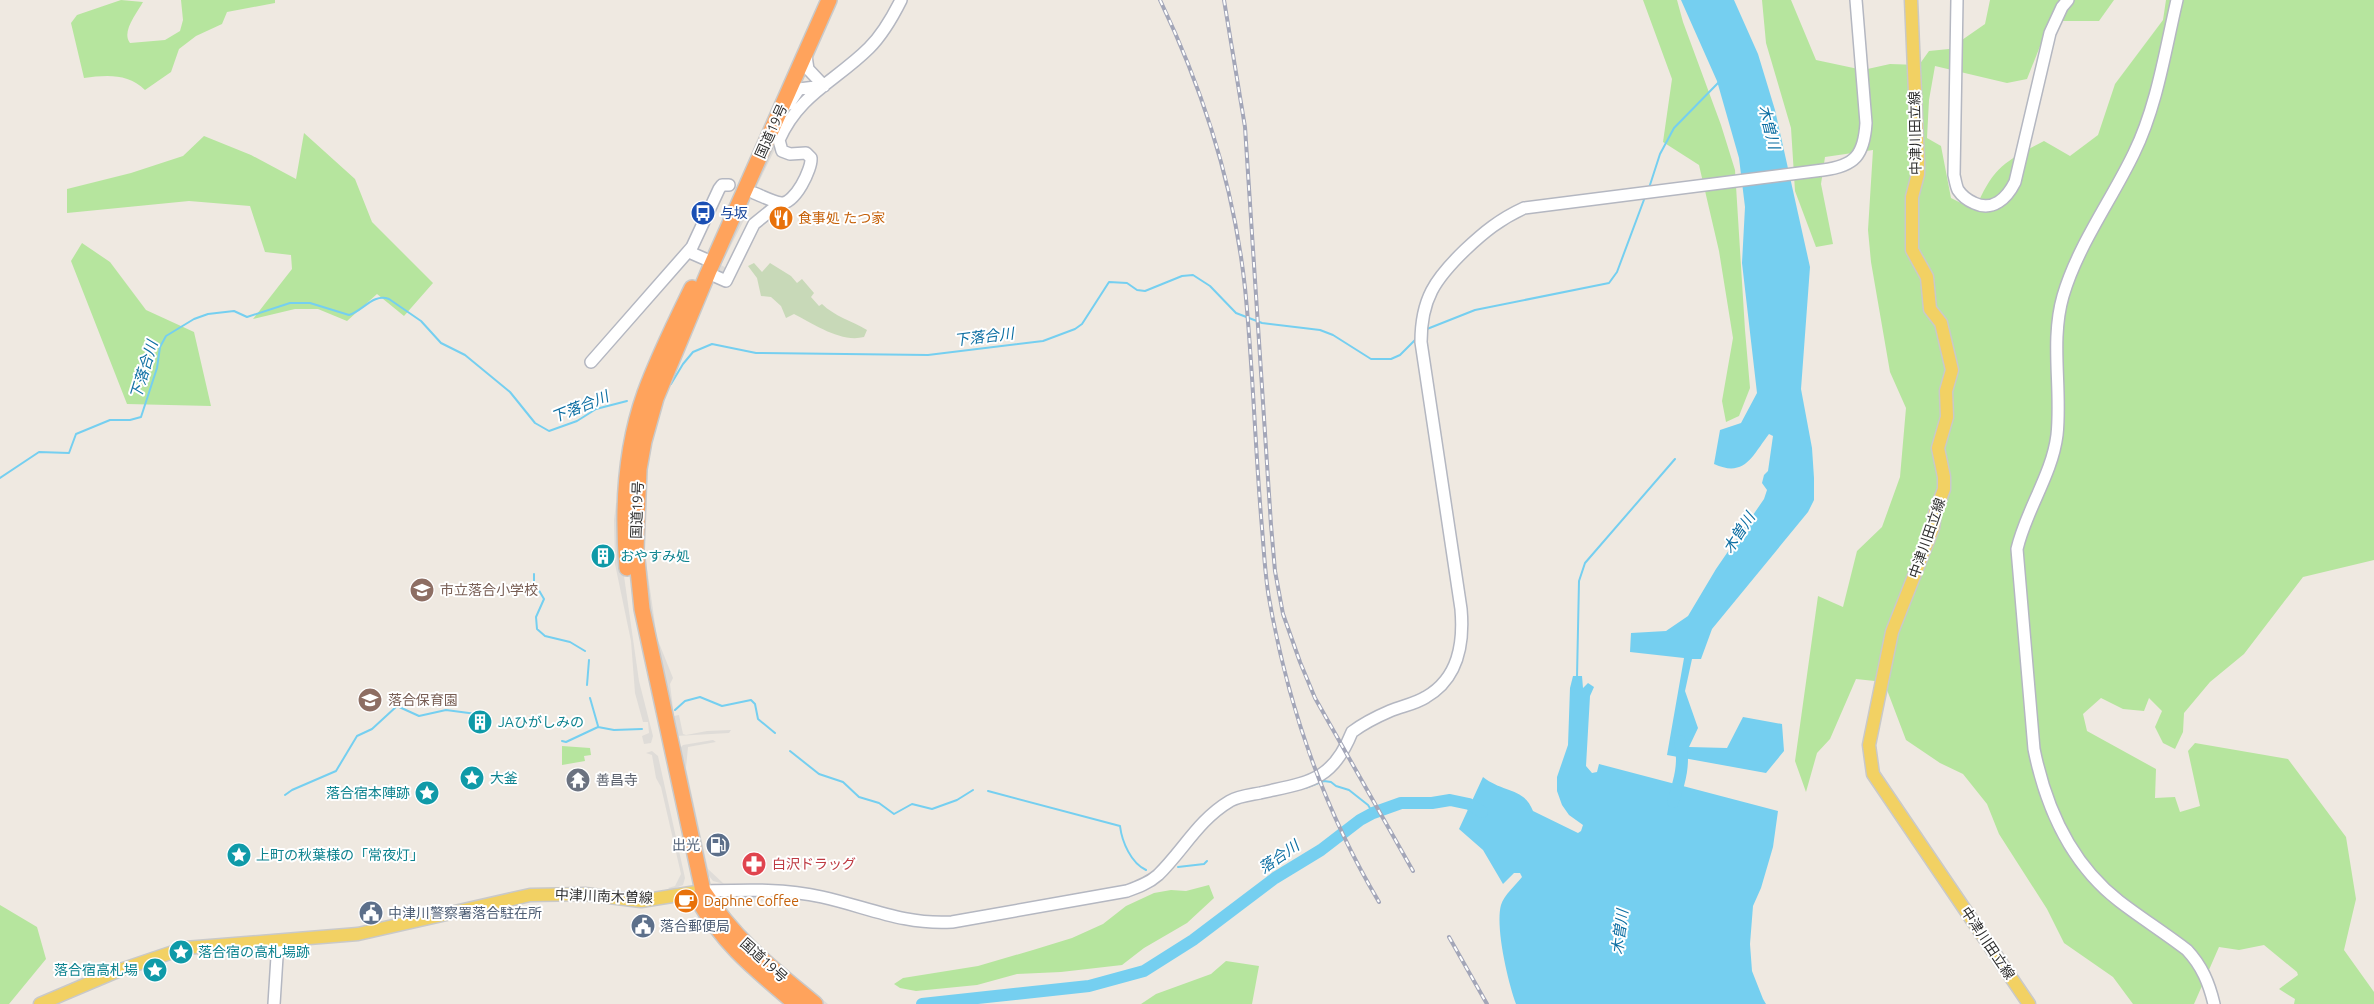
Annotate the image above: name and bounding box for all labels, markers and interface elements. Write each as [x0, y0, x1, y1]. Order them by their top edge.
street label: 中津川田立線 [1906, 91, 1924, 175]
street label: 国道19号 [752, 101, 790, 161]
water label: 木曽川 [1756, 103, 1784, 153]
bus stop icon: 与坂 [690, 200, 716, 226]
place label: 与坂 [720, 205, 748, 221]
restaurant icon: 食事処 たつ家 [768, 205, 794, 231]
place label: 食事処 たつ家 [798, 210, 885, 226]
water label: 下落合川 [953, 324, 1017, 349]
water label: 下落合川 [127, 337, 161, 401]
water label: 下落合川 [549, 387, 613, 426]
street label: 国道19号 [628, 481, 646, 539]
street label: 中津川田立線 [1906, 496, 1948, 580]
water label: 木曽川 [1719, 508, 1759, 556]
building icon: おやすみ処 [590, 543, 616, 569]
place label: おやすみ処 [620, 548, 690, 564]
school or university icon: 市立落合小学校 [409, 577, 435, 603]
place label: 市立落合小学校 [440, 582, 538, 598]
school or university icon: 落合保育園 [357, 687, 383, 713]
place label: 落合保育園 [388, 692, 458, 708]
building icon: JAひがしみの [467, 709, 493, 735]
place label: JAひがしみの [498, 714, 584, 730]
place icon: 大釜 [459, 765, 485, 791]
temple icon: 善昌寺 [565, 767, 591, 793]
place label: 大釜 [490, 770, 518, 786]
place label: 善昌寺 [596, 772, 638, 788]
place icon: 落合宿本陣跡 [414, 780, 440, 806]
place label: 落合宿本陣跡 [326, 785, 410, 801]
fuel station icon: 出光 [705, 832, 731, 858]
water label: 落合川 [1255, 836, 1304, 876]
place label: 出光 [672, 837, 700, 853]
place icon: 上町の秋葉様の「常夜灯」 [226, 842, 252, 868]
place label: 上町の秋葉様の「常夜灯」 [256, 847, 424, 863]
pharmacy icon: 白沢ドラッグ [741, 851, 767, 877]
place label: 白沢ドラッグ [772, 856, 856, 872]
street label: 中津川南木曽線 [555, 886, 653, 906]
cafe icon: Daphne Coffee [673, 888, 699, 914]
place label: Daphne Coffee [704, 893, 799, 909]
public building icon: 中津川警察署落合駐在所 [358, 900, 384, 926]
street label: 中津川田立線 [1958, 904, 2018, 982]
place label: 中津川警察署落合駐在所 [388, 905, 542, 921]
water label: 木曽川 [1608, 907, 1631, 955]
public building icon: 落合郵便局 [630, 913, 656, 939]
place label: 落合郵便局 [660, 918, 730, 934]
street label: 国道19号 [737, 935, 791, 985]
place icon: 落合宿の高札場跡 [168, 939, 194, 965]
place label: 落合宿の高札場跡 [198, 944, 310, 960]
place icon: 落合宿高札場 [142, 957, 168, 983]
place label: 落合宿高札場 [54, 962, 138, 978]

